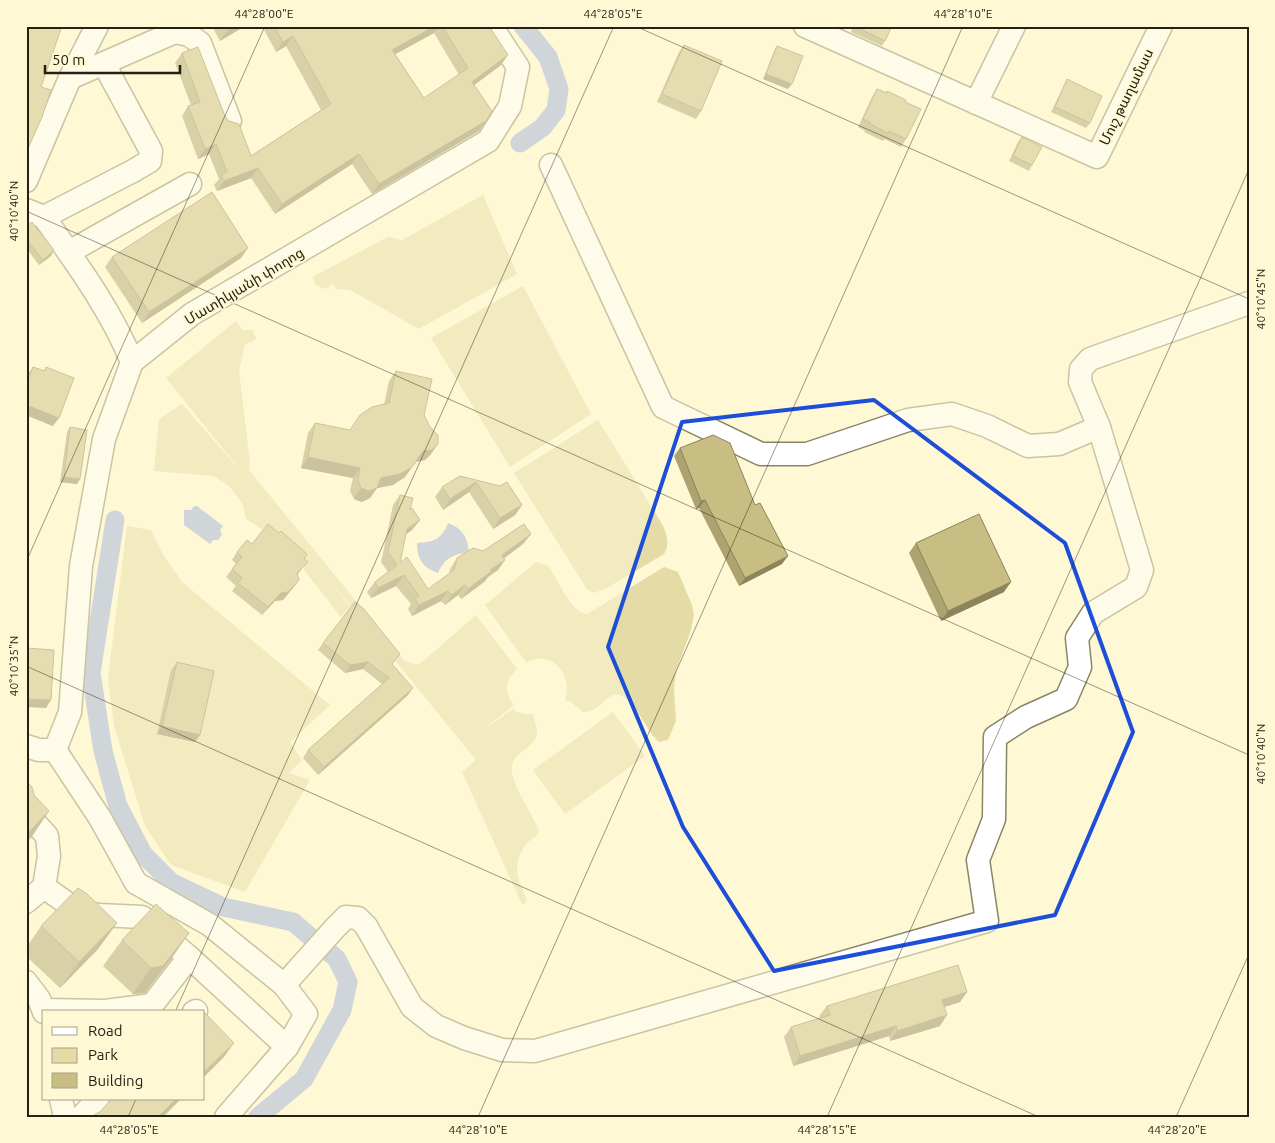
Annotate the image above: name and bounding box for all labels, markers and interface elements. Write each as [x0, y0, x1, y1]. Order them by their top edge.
text: 44°28'00"E [235, 7, 294, 20]
text: 44°28'05"E [584, 7, 643, 20]
text: 44°28'10"E [934, 7, 993, 20]
scale bar [45, 42, 180, 74]
street label: Մուշ թաղամաս [1096, 46, 1156, 148]
text: 50 m [52, 51, 85, 68]
text: 40°10'40"N [7, 181, 20, 241]
street label: Մատիկյանի փողոց [182, 244, 306, 328]
text: 40°10'45"N [1254, 269, 1267, 329]
text: 40°10'35"N [7, 636, 20, 696]
text: 40°10'40"N [1254, 724, 1267, 784]
legend [42, 1010, 205, 1100]
text: Road [88, 1022, 123, 1039]
text: Park [88, 1046, 118, 1063]
text: Building [88, 1072, 143, 1089]
text: 44°28'05"E [100, 1123, 159, 1136]
text: 44°28'10"E [449, 1123, 508, 1136]
text: 44°28'15"E [798, 1123, 857, 1136]
text: 44°28'20"E [1148, 1123, 1207, 1136]

